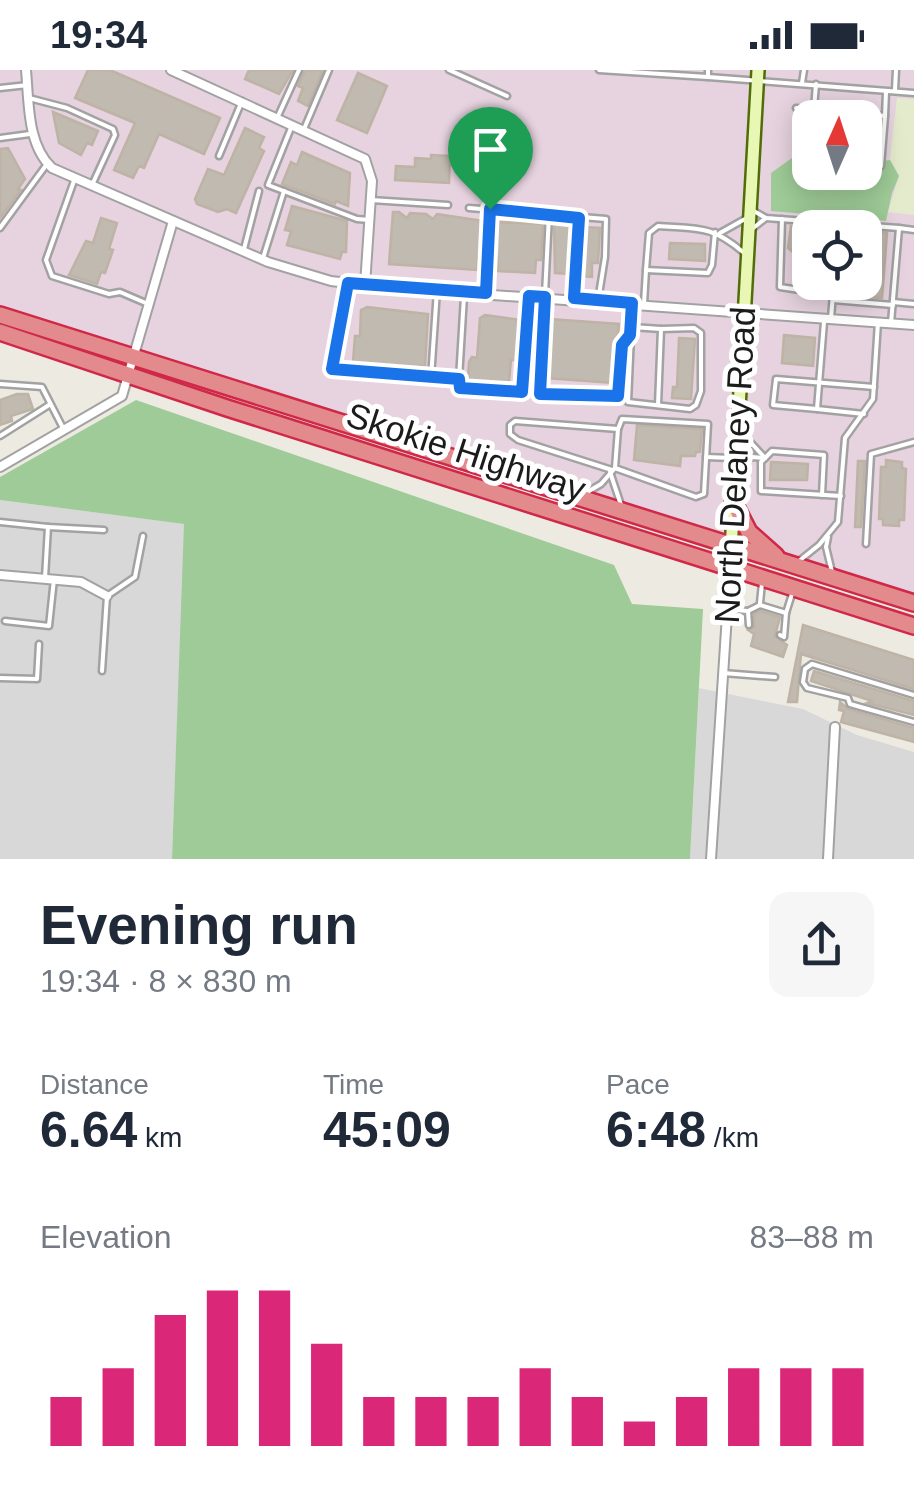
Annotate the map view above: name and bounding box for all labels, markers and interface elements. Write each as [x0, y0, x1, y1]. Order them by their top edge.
text: 19:34 [50, 14, 147, 56]
north arrow [792, 100, 882, 190]
map controls [792, 100, 882, 300]
pin [448, 107, 533, 210]
icon: arrive [463, 122, 518, 177]
button: locate [792, 210, 882, 300]
street label: North Delaney Road [707, 306, 762, 624]
street label: Skokie Highway [342, 395, 591, 509]
button: share [769, 892, 874, 997]
text: Evening run [40, 894, 358, 956]
text: 19:34 · 8 × 830 m [40, 963, 292, 999]
text: Distance [40, 1069, 149, 1100]
text: Time [323, 1069, 384, 1100]
text: Pace [606, 1069, 670, 1100]
text: 6.64 [40, 1102, 137, 1158]
text: 45:09 [323, 1102, 451, 1158]
text: 6:48 [606, 1102, 706, 1158]
text: km [137, 1122, 182, 1153]
text: /km [706, 1122, 759, 1153]
text: Elevation [40, 1219, 172, 1255]
text: 83–88 m [749, 1219, 874, 1255]

